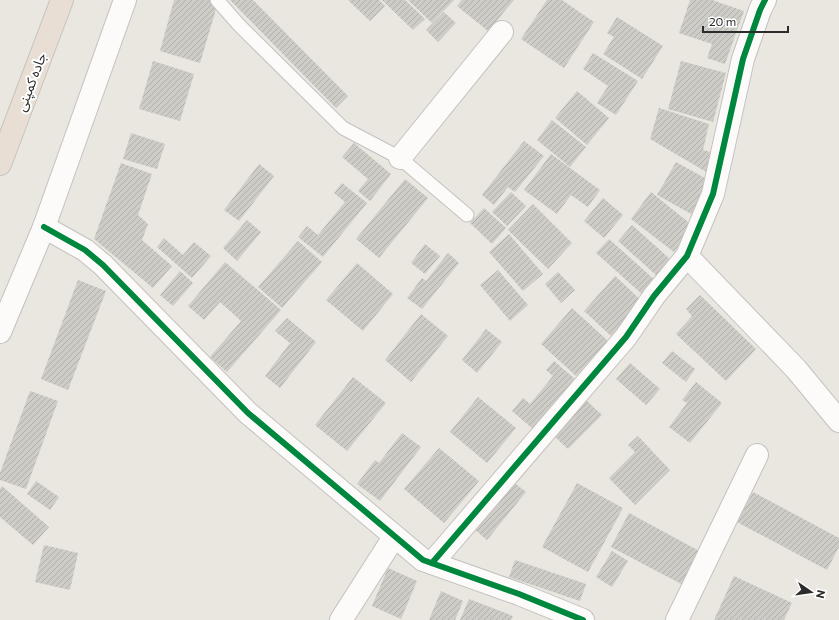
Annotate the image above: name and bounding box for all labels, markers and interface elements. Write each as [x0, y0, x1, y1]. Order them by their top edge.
scale bar [703, 8, 788, 34]
text: 20 m [709, 14, 736, 28]
street label: جاده کمپنی [12, 50, 51, 114]
north arrow [791, 572, 831, 612]
text: N [814, 589, 828, 600]

